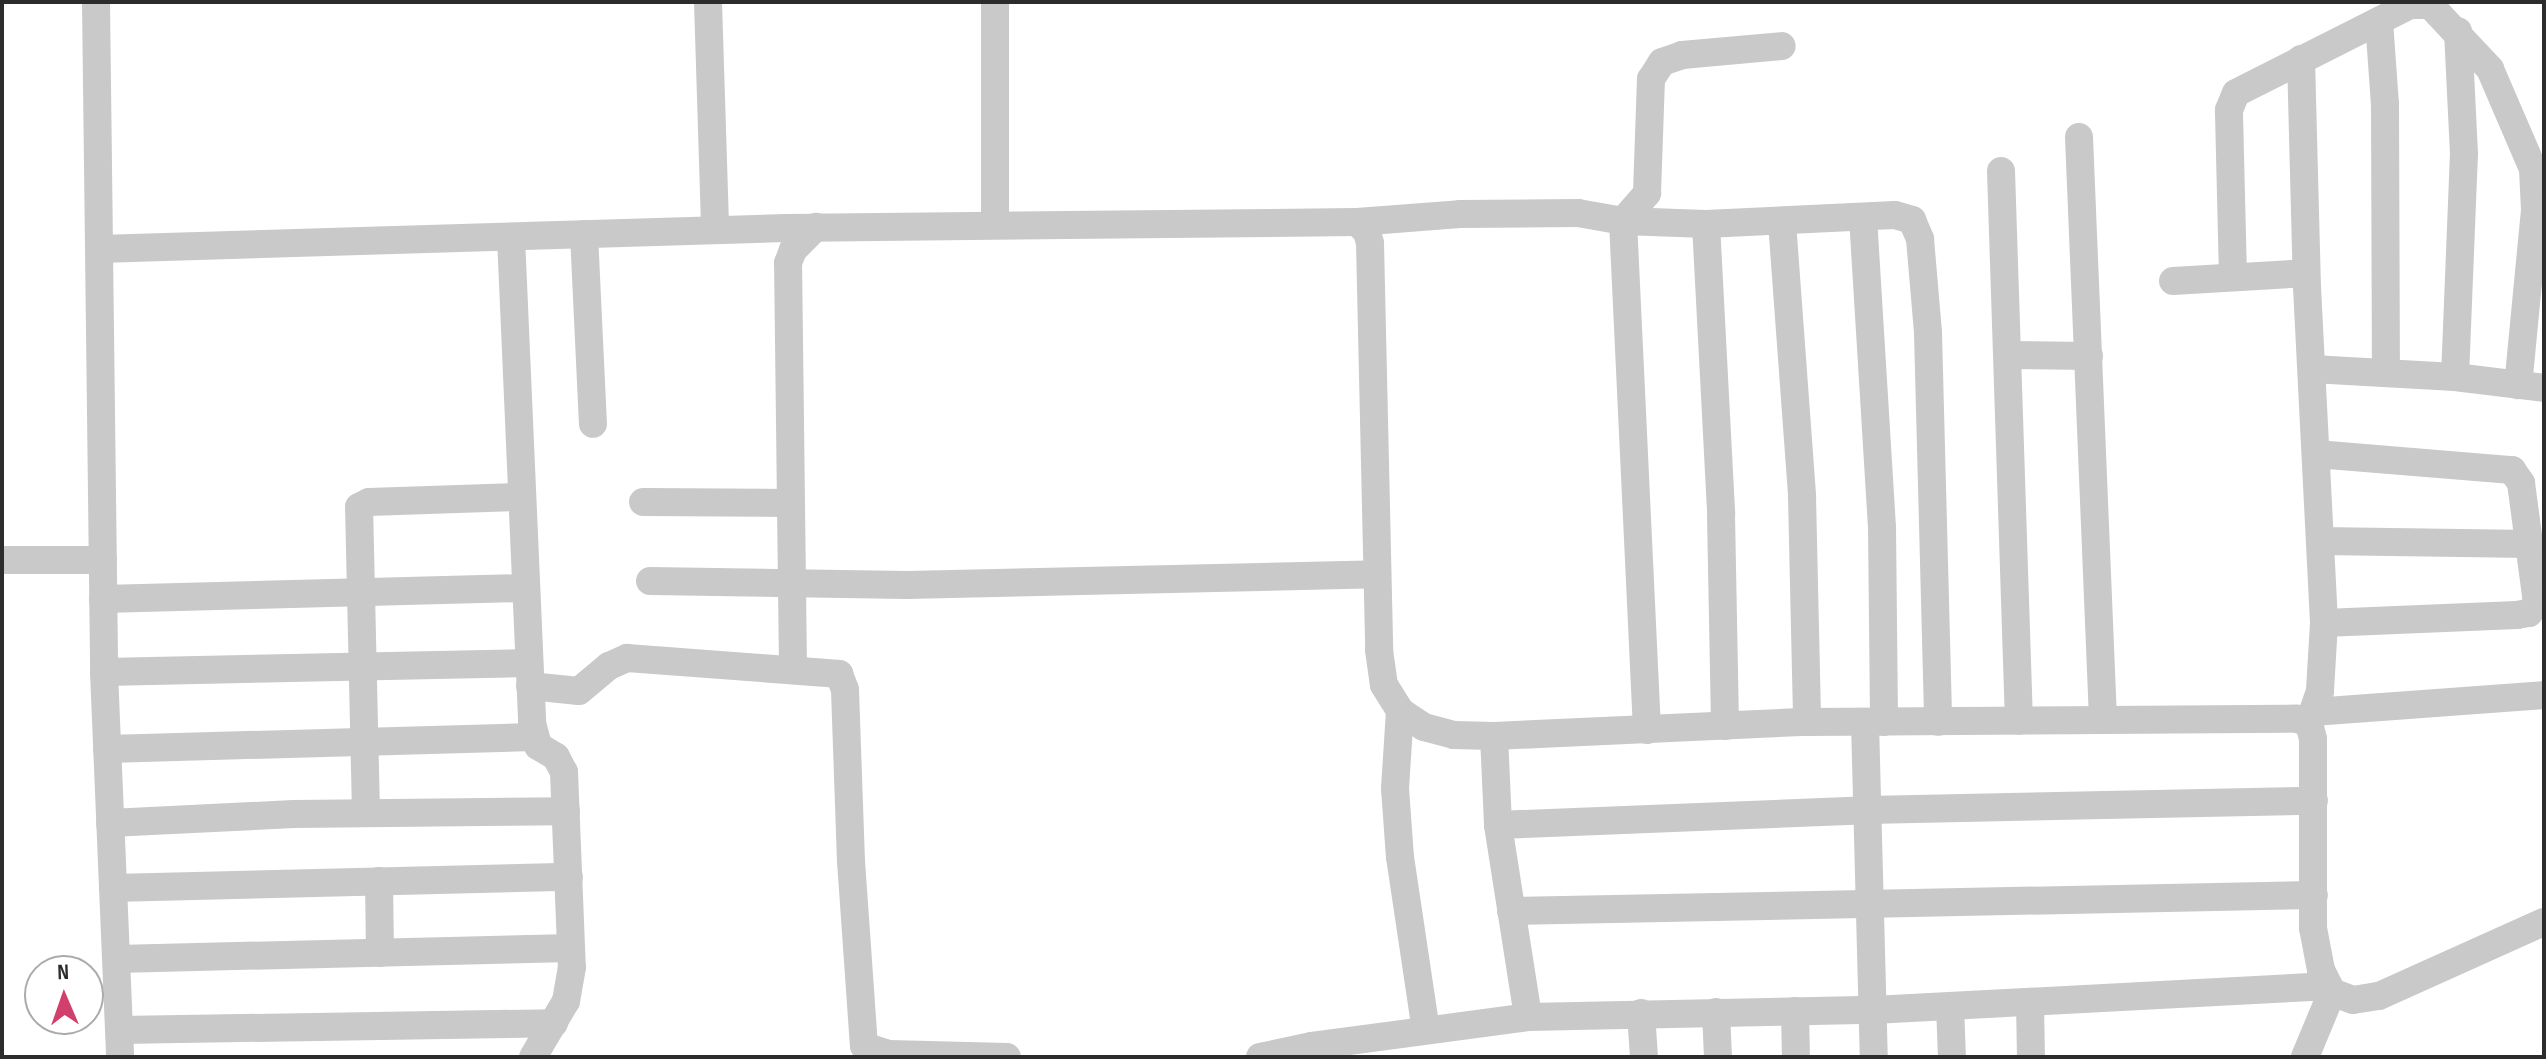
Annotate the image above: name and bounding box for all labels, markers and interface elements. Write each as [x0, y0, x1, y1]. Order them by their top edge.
north arrow [24, 955, 104, 1035]
text: N [57, 959, 70, 986]

